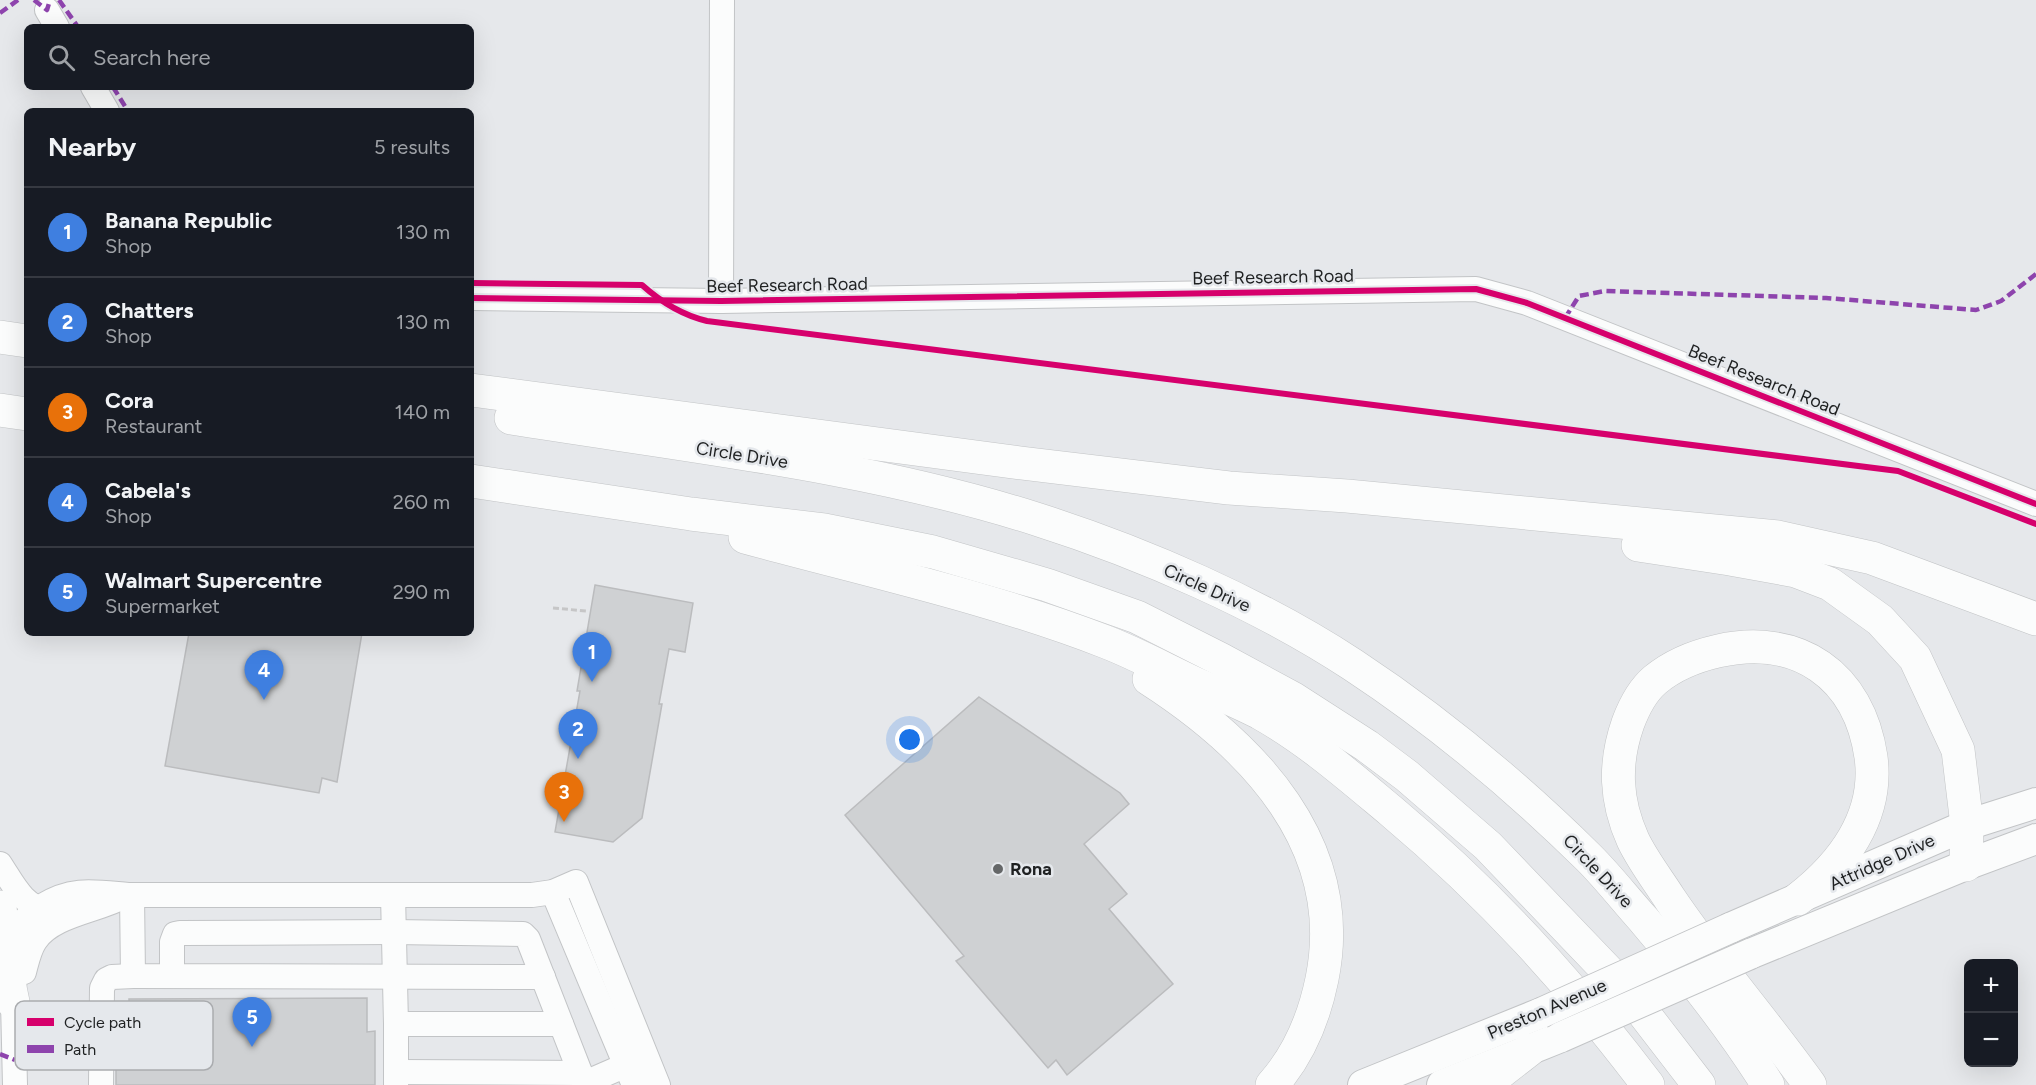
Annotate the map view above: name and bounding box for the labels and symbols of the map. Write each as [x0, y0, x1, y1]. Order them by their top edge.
street label: Beef Research Road [1192, 265, 1354, 289]
street label: Beef Research Road [706, 273, 868, 297]
street label: Beef Research Road [1685, 339, 1843, 421]
street label: Circle Drive [694, 437, 790, 473]
street label: Circle Drive [1160, 559, 1254, 617]
pin: 1 [572, 632, 612, 682]
pin: 4 [244, 650, 284, 700]
pin: 2 [558, 710, 598, 759]
your location [895, 725, 924, 754]
pin: 3 [544, 772, 584, 822]
street label: Attridge Drive [1826, 829, 1938, 895]
street label: Circle Drive [1558, 830, 1638, 913]
place label: Rona [1010, 858, 1052, 880]
marker: Rona [991, 862, 1005, 876]
street label: Preston Avenue [1484, 974, 1610, 1044]
pin: 5 [232, 998, 272, 1047]
legend [15, 1001, 213, 1070]
text: Cycle path [64, 1013, 141, 1032]
text: Path [64, 1040, 96, 1059]

